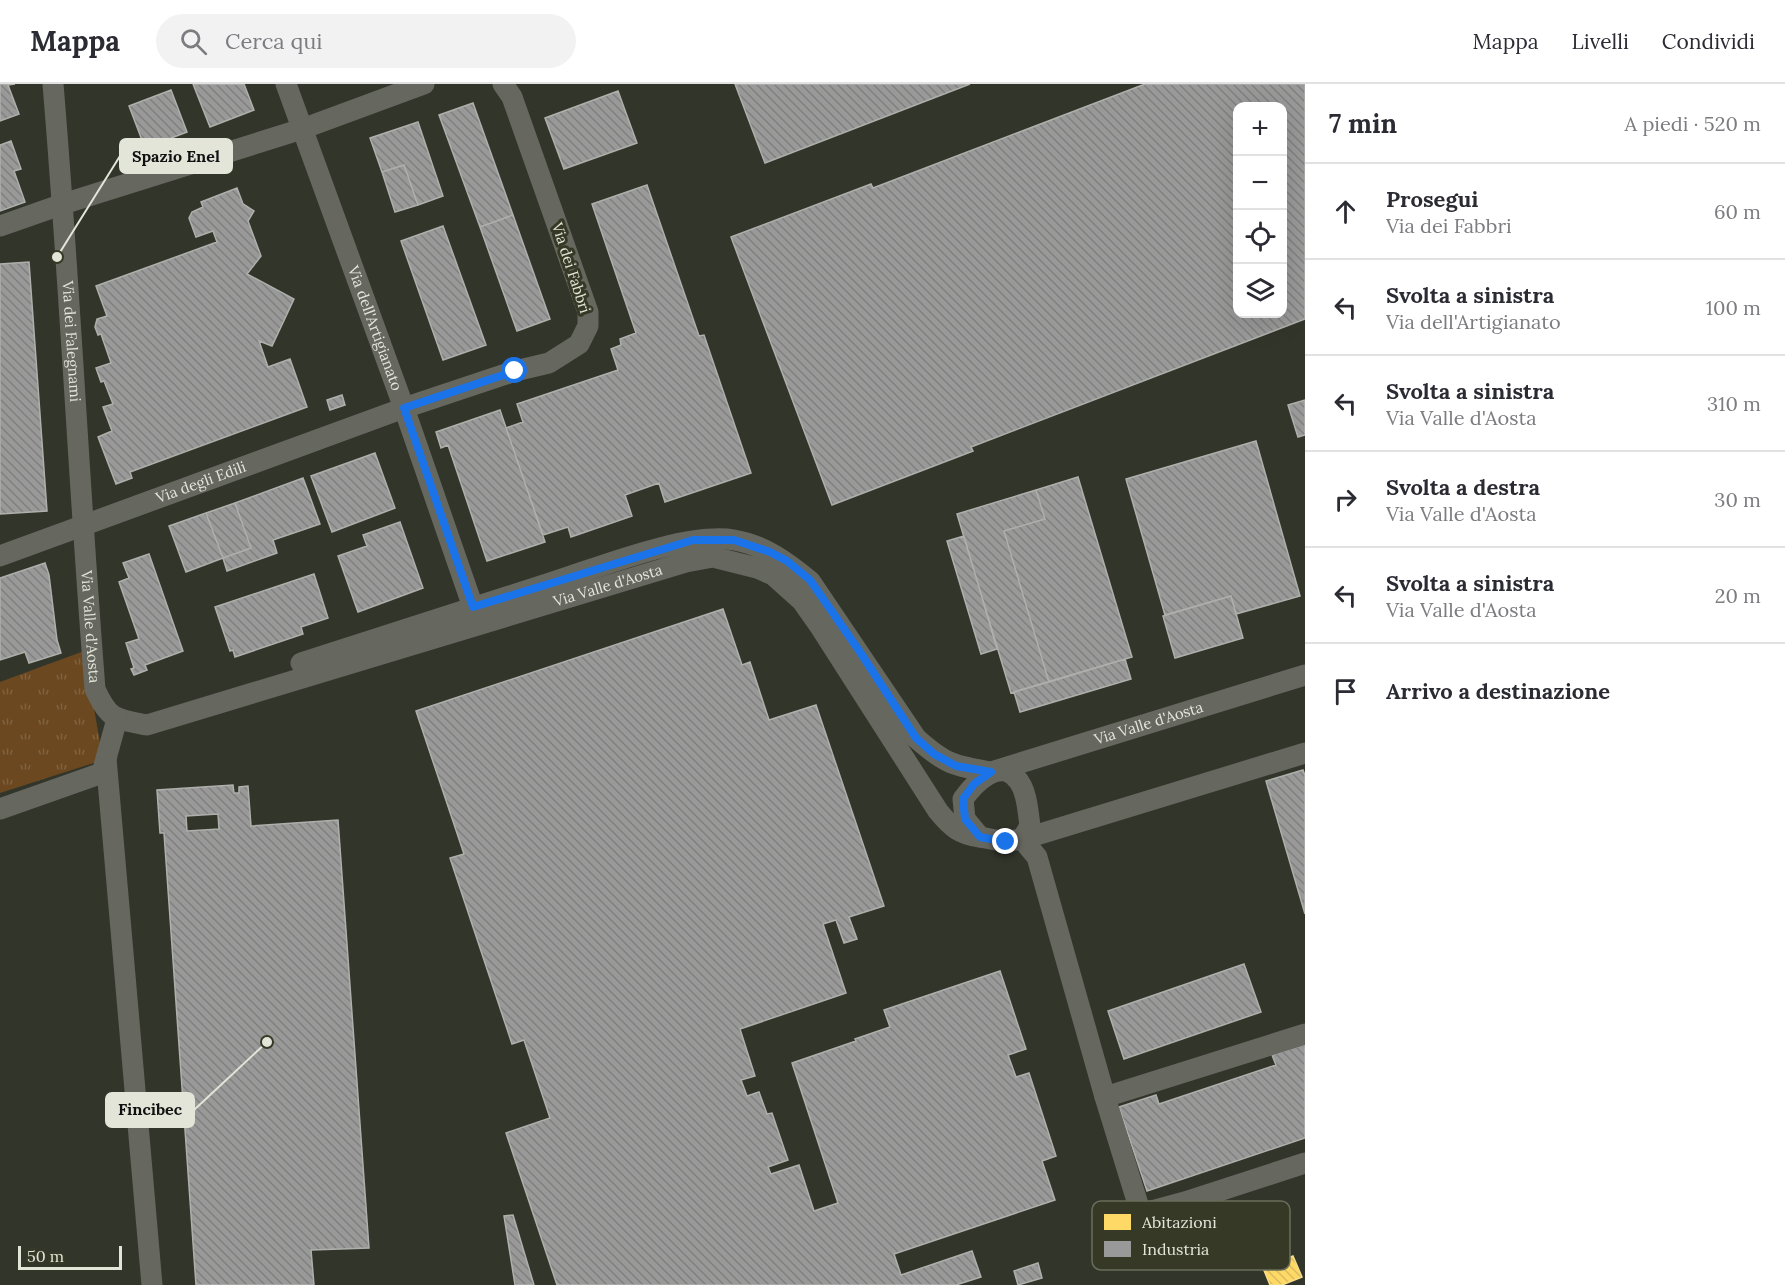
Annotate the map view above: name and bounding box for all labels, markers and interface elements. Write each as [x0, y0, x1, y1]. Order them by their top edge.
search box [156, 14, 576, 68]
text: Mappa [30, 23, 120, 59]
icon: search [177, 25, 210, 58]
text: Cerca qui [225, 27, 322, 55]
text: Mappa [1473, 28, 1539, 55]
text: Livelli [1572, 28, 1629, 55]
text: Condividi [1662, 28, 1755, 55]
map controls [1233, 102, 1287, 318]
button: + [1233, 102, 1287, 156]
text: 7 min [1329, 107, 1397, 140]
text: A piedi · 520 m [1625, 111, 1761, 136]
callout: Spazio Enel [120, 139, 232, 173]
text: Spazio Enel [132, 146, 220, 166]
button: − [1233, 156, 1287, 210]
text: Prosegui [1386, 185, 1478, 213]
icon: ahead [1329, 195, 1362, 228]
text: 60 m [1714, 199, 1761, 224]
button: locate [1233, 210, 1287, 264]
text: Via dei Fabbri [1386, 213, 1512, 238]
street label: Via dei Fabbri [548, 219, 595, 316]
street label: Via dell'Artigianato [344, 262, 407, 393]
button: layers [1233, 264, 1287, 318]
street label: Via dei Falegnami [59, 279, 85, 402]
text: Svolta a sinistra [1386, 281, 1554, 309]
icon: left [1329, 291, 1362, 324]
text: 100 m [1706, 295, 1761, 320]
text: Via dell'Artigianato [1386, 309, 1561, 334]
route start [501, 357, 527, 383]
text: Svolta a sinistra [1386, 377, 1554, 405]
icon: left [1329, 387, 1362, 420]
text: 310 m [1707, 391, 1761, 416]
text: Via Valle d'Aosta [1386, 405, 1537, 430]
street label: Via degli Edili [152, 457, 248, 507]
text: Svolta a destra [1386, 473, 1540, 501]
icon: right [1329, 483, 1362, 516]
text: 30 m [1714, 487, 1761, 512]
text: Via Valle d'Aosta [1386, 501, 1537, 526]
street label: Via Valle d'Aosta [550, 560, 665, 611]
street label: Via Valle d'Aosta [77, 569, 105, 684]
text: Svolta a sinistra [1386, 569, 1554, 597]
icon: left [1329, 579, 1362, 612]
text: 20 m [1715, 583, 1761, 608]
text: Via Valle d'Aosta [1386, 597, 1537, 622]
icon: arrive [1329, 675, 1362, 708]
text: Arrivo a destinazione [1386, 677, 1610, 705]
street label: Via Valle d'Aosta [1091, 697, 1206, 749]
route end [992, 828, 1018, 854]
callout: Fincibec [106, 1093, 194, 1127]
text: Fincibec [118, 1099, 183, 1119]
legend [1092, 1201, 1290, 1270]
text: Abitazioni [1141, 1212, 1217, 1232]
text: Industria [1142, 1239, 1209, 1259]
scale bar [18, 1243, 122, 1270]
text: 50 m [27, 1246, 64, 1266]

